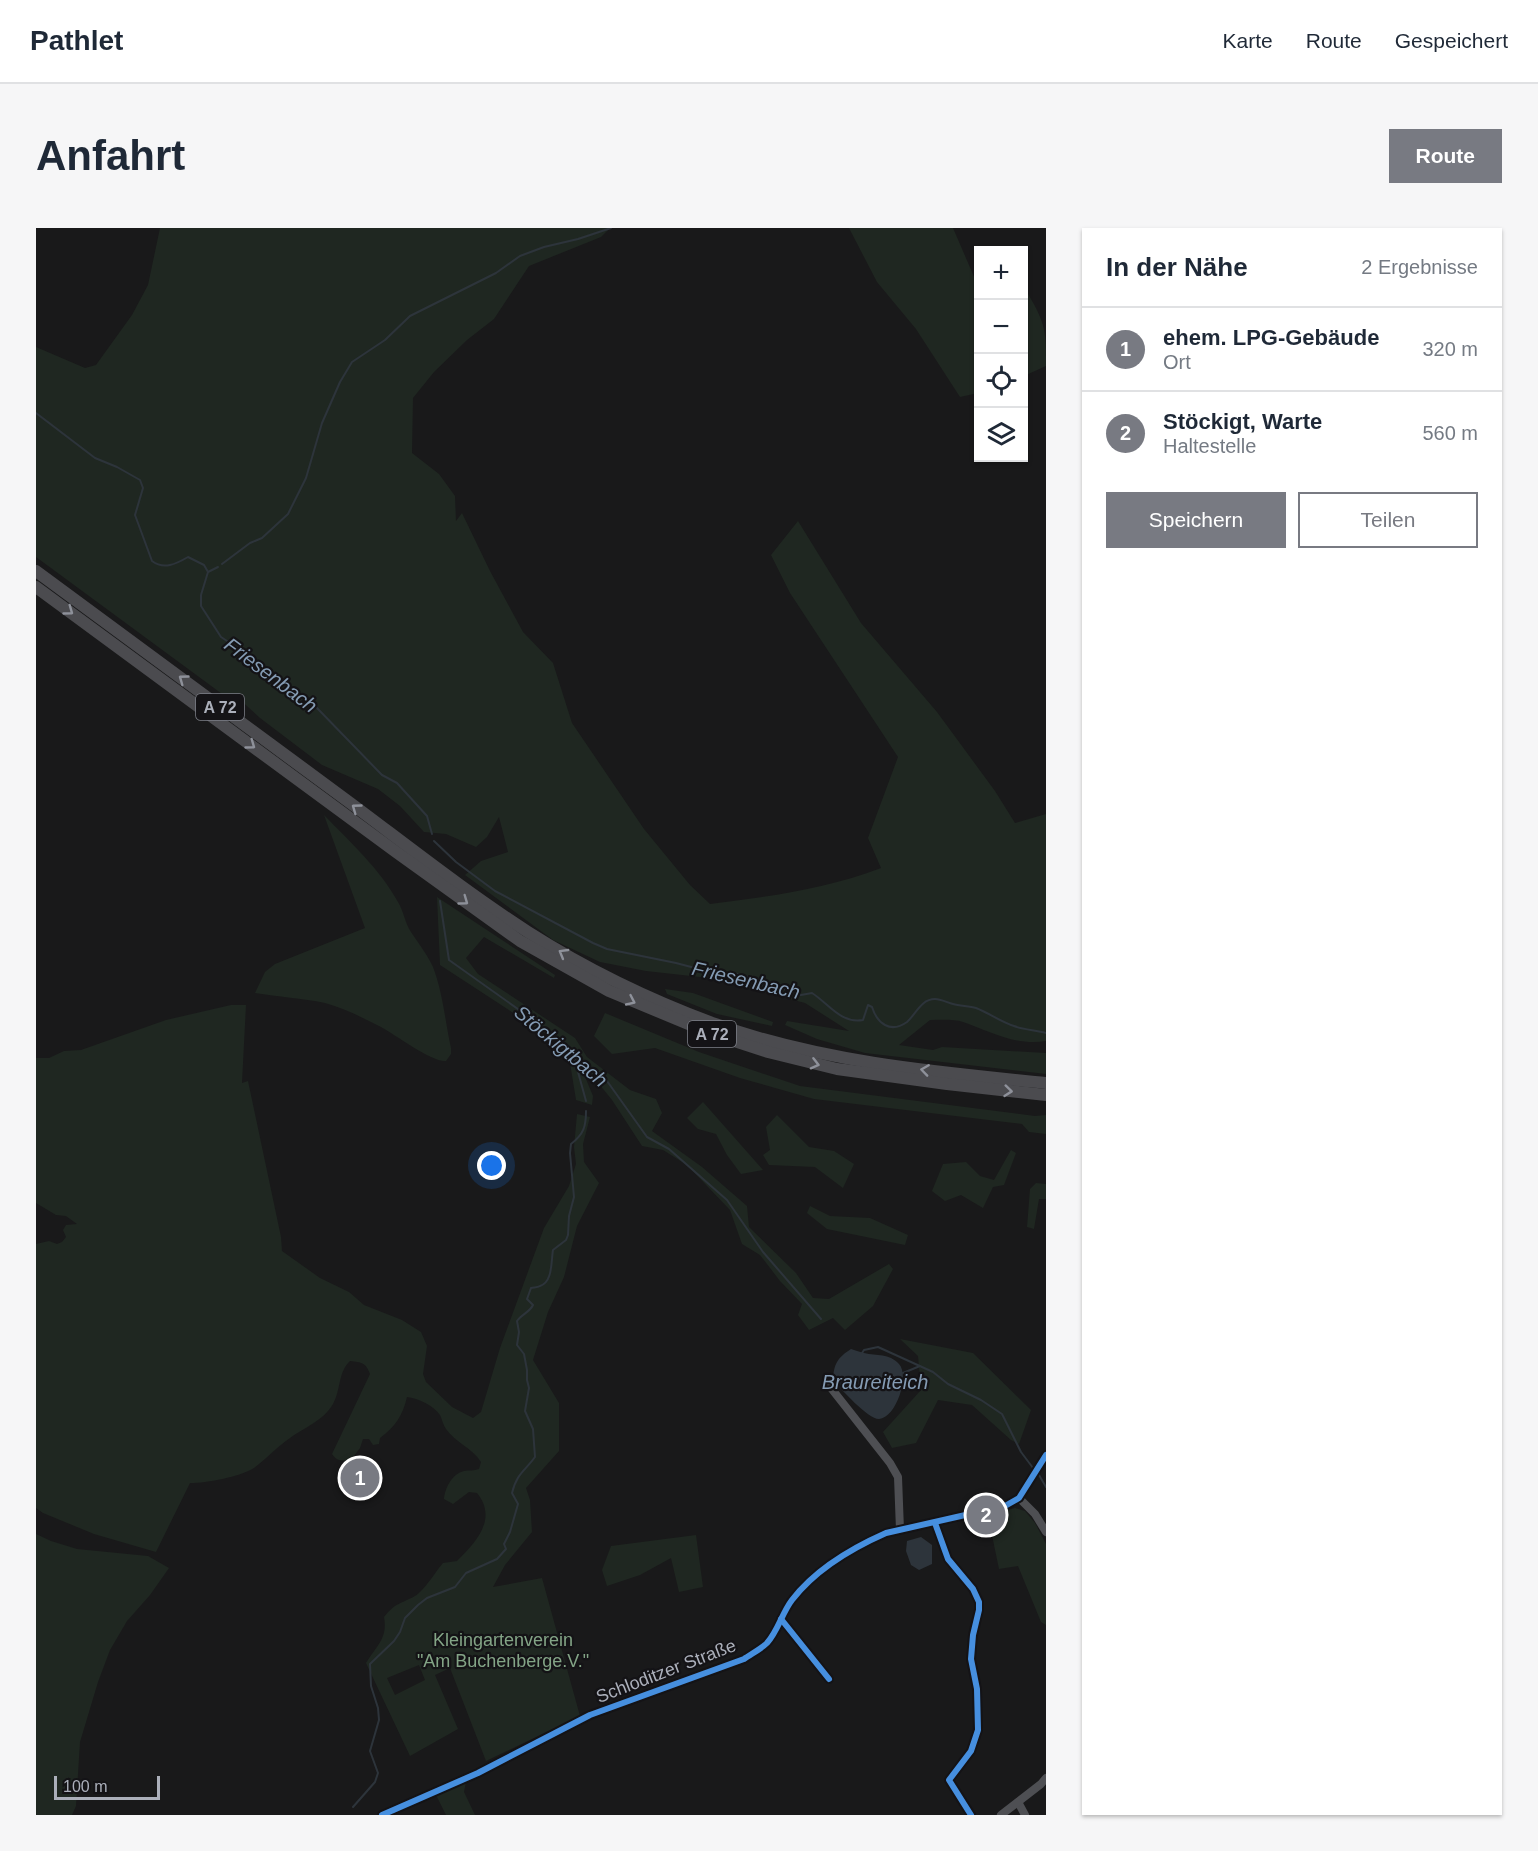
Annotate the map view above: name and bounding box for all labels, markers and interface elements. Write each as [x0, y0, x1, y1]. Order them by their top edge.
text: Pathlet [30, 25, 123, 56]
text: Karte [1223, 29, 1273, 52]
text: Route [1306, 29, 1362, 52]
text: Gespeichert [1395, 29, 1508, 52]
button: Route [1389, 129, 1502, 183]
text: Anfahrt [36, 132, 185, 179]
map controls [974, 246, 1028, 462]
button: + [974, 246, 1028, 300]
text: In der Nähe [1106, 252, 1248, 282]
text: 2 Ergebnisse [1361, 256, 1478, 278]
button: − [974, 300, 1028, 354]
text: ehem. LPG-Gebäude [1163, 325, 1379, 350]
text: 1 [1120, 338, 1131, 360]
text: 320 m [1422, 338, 1478, 360]
text: Ort [1163, 351, 1191, 373]
button: locate [974, 354, 1028, 408]
button: layers [974, 408, 1028, 462]
text: Stöckigt, Warte [1163, 409, 1322, 434]
text: 2 [1120, 422, 1131, 444]
text: 560 m [1422, 422, 1478, 444]
text: Haltestelle [1163, 435, 1256, 457]
button: Speichern [1106, 492, 1286, 548]
button: Teilen [1298, 492, 1478, 548]
one-way arrow [62, 604, 73, 615]
water label: Friesenbach [220, 633, 322, 717]
one-way arrow [178, 675, 189, 686]
road number: A 72 [196, 694, 244, 720]
one-way arrow [244, 737, 255, 748]
one-way arrow [352, 804, 363, 815]
one-way arrow [458, 894, 469, 905]
one-way arrow [559, 948, 569, 960]
water label: Friesenbach [690, 957, 802, 1003]
one-way arrow [624, 994, 635, 1006]
water label: Stöckigtbach [510, 1001, 612, 1091]
road number: A 72 [688, 1021, 736, 1047]
one-way arrow [810, 1056, 820, 1069]
one-way arrow [921, 1064, 930, 1076]
one-way arrow [1003, 1084, 1013, 1097]
your location [477, 1151, 506, 1180]
water label: Braureiteich [822, 1371, 928, 1393]
pin: 1 [340, 1456, 380, 1500]
pin: 2 [966, 1492, 1006, 1538]
park label: Kleingartenverein "Am Buchenberge.V." [417, 1630, 589, 1671]
street label: Schloditzer Straße [593, 1635, 739, 1707]
scale bar [54, 1773, 160, 1800]
text: 100 m [63, 1778, 107, 1795]

